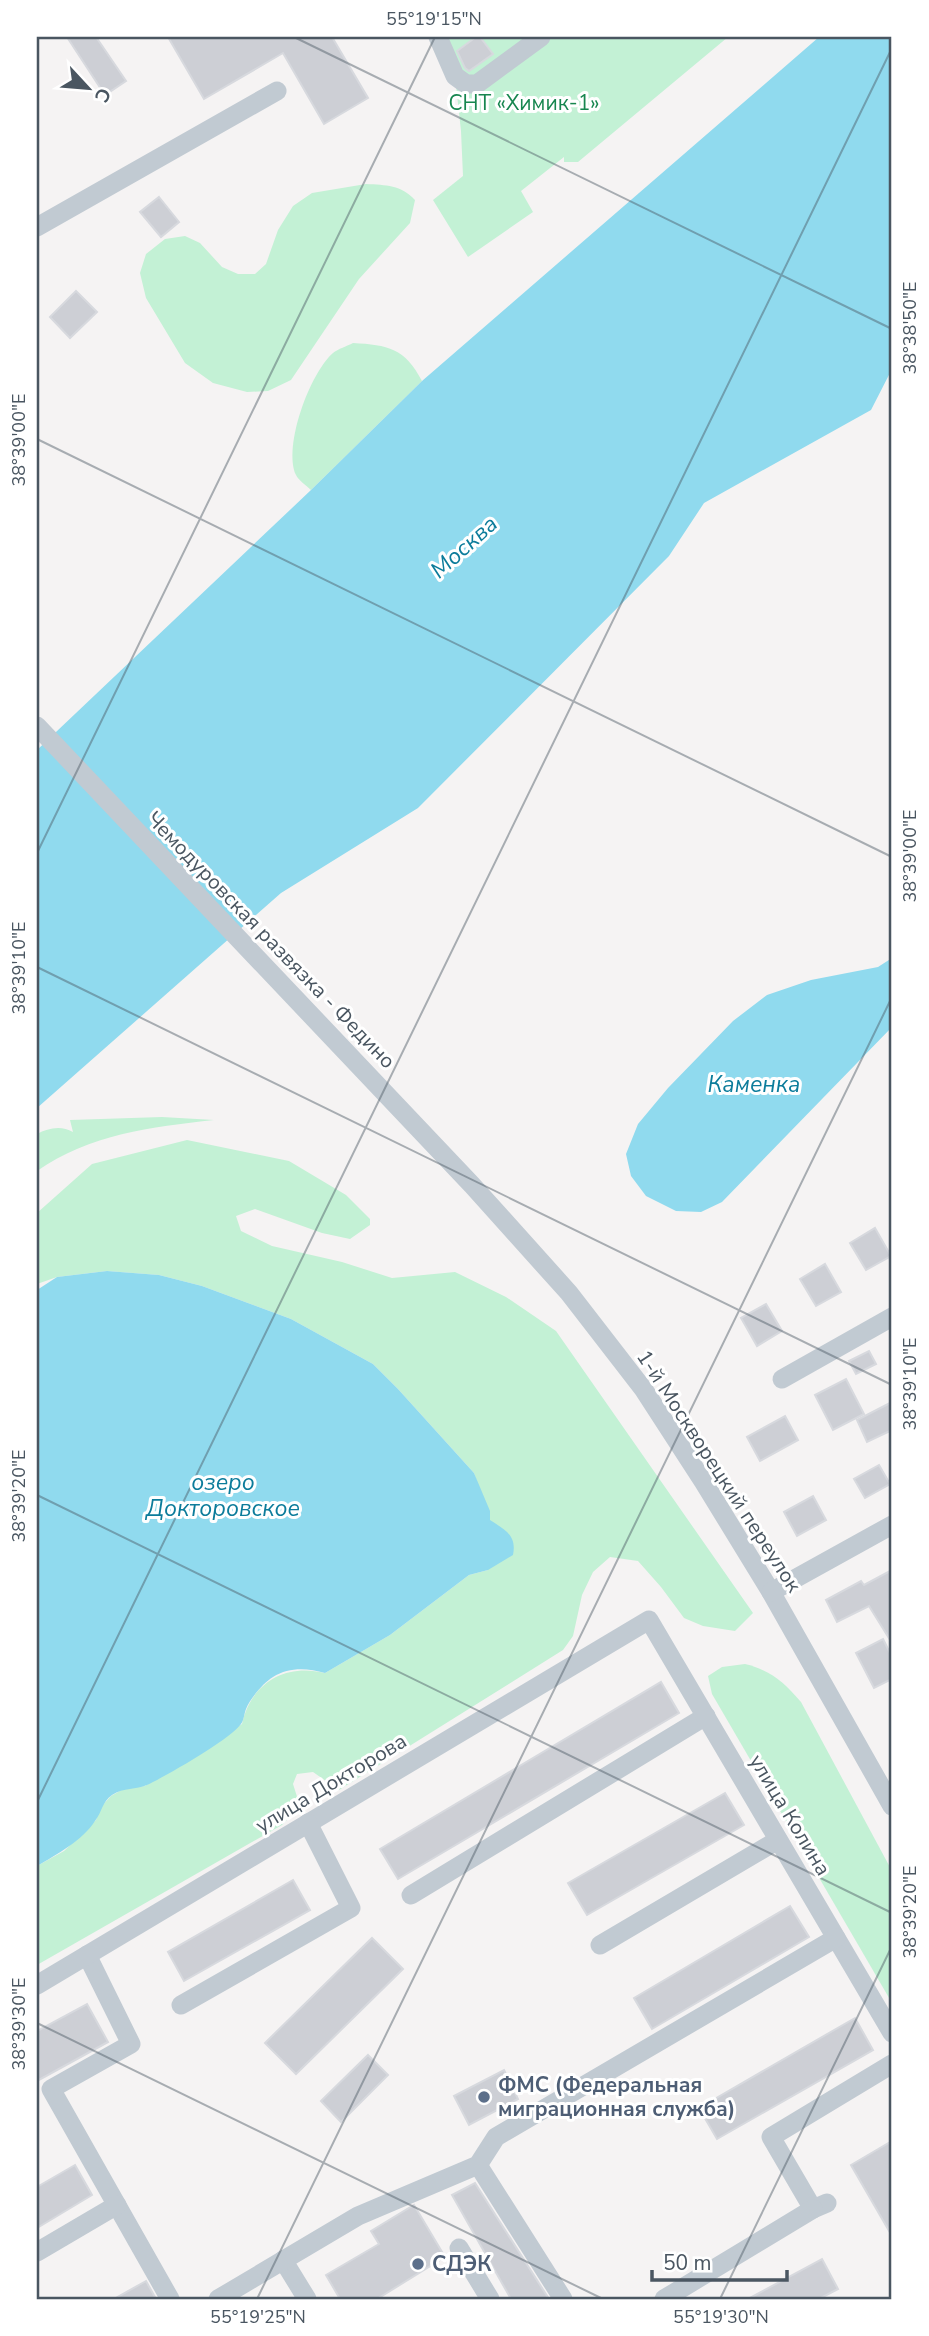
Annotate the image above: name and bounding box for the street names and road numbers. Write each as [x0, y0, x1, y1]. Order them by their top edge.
street label: Чемодуровская развязка - Федино [140, 805, 402, 1075]
street label: 1-й Москворецкий переулок [630, 1345, 808, 1598]
street label: улица Докторова [250, 1727, 412, 1839]
street label: улица Колина [743, 1749, 837, 1881]

